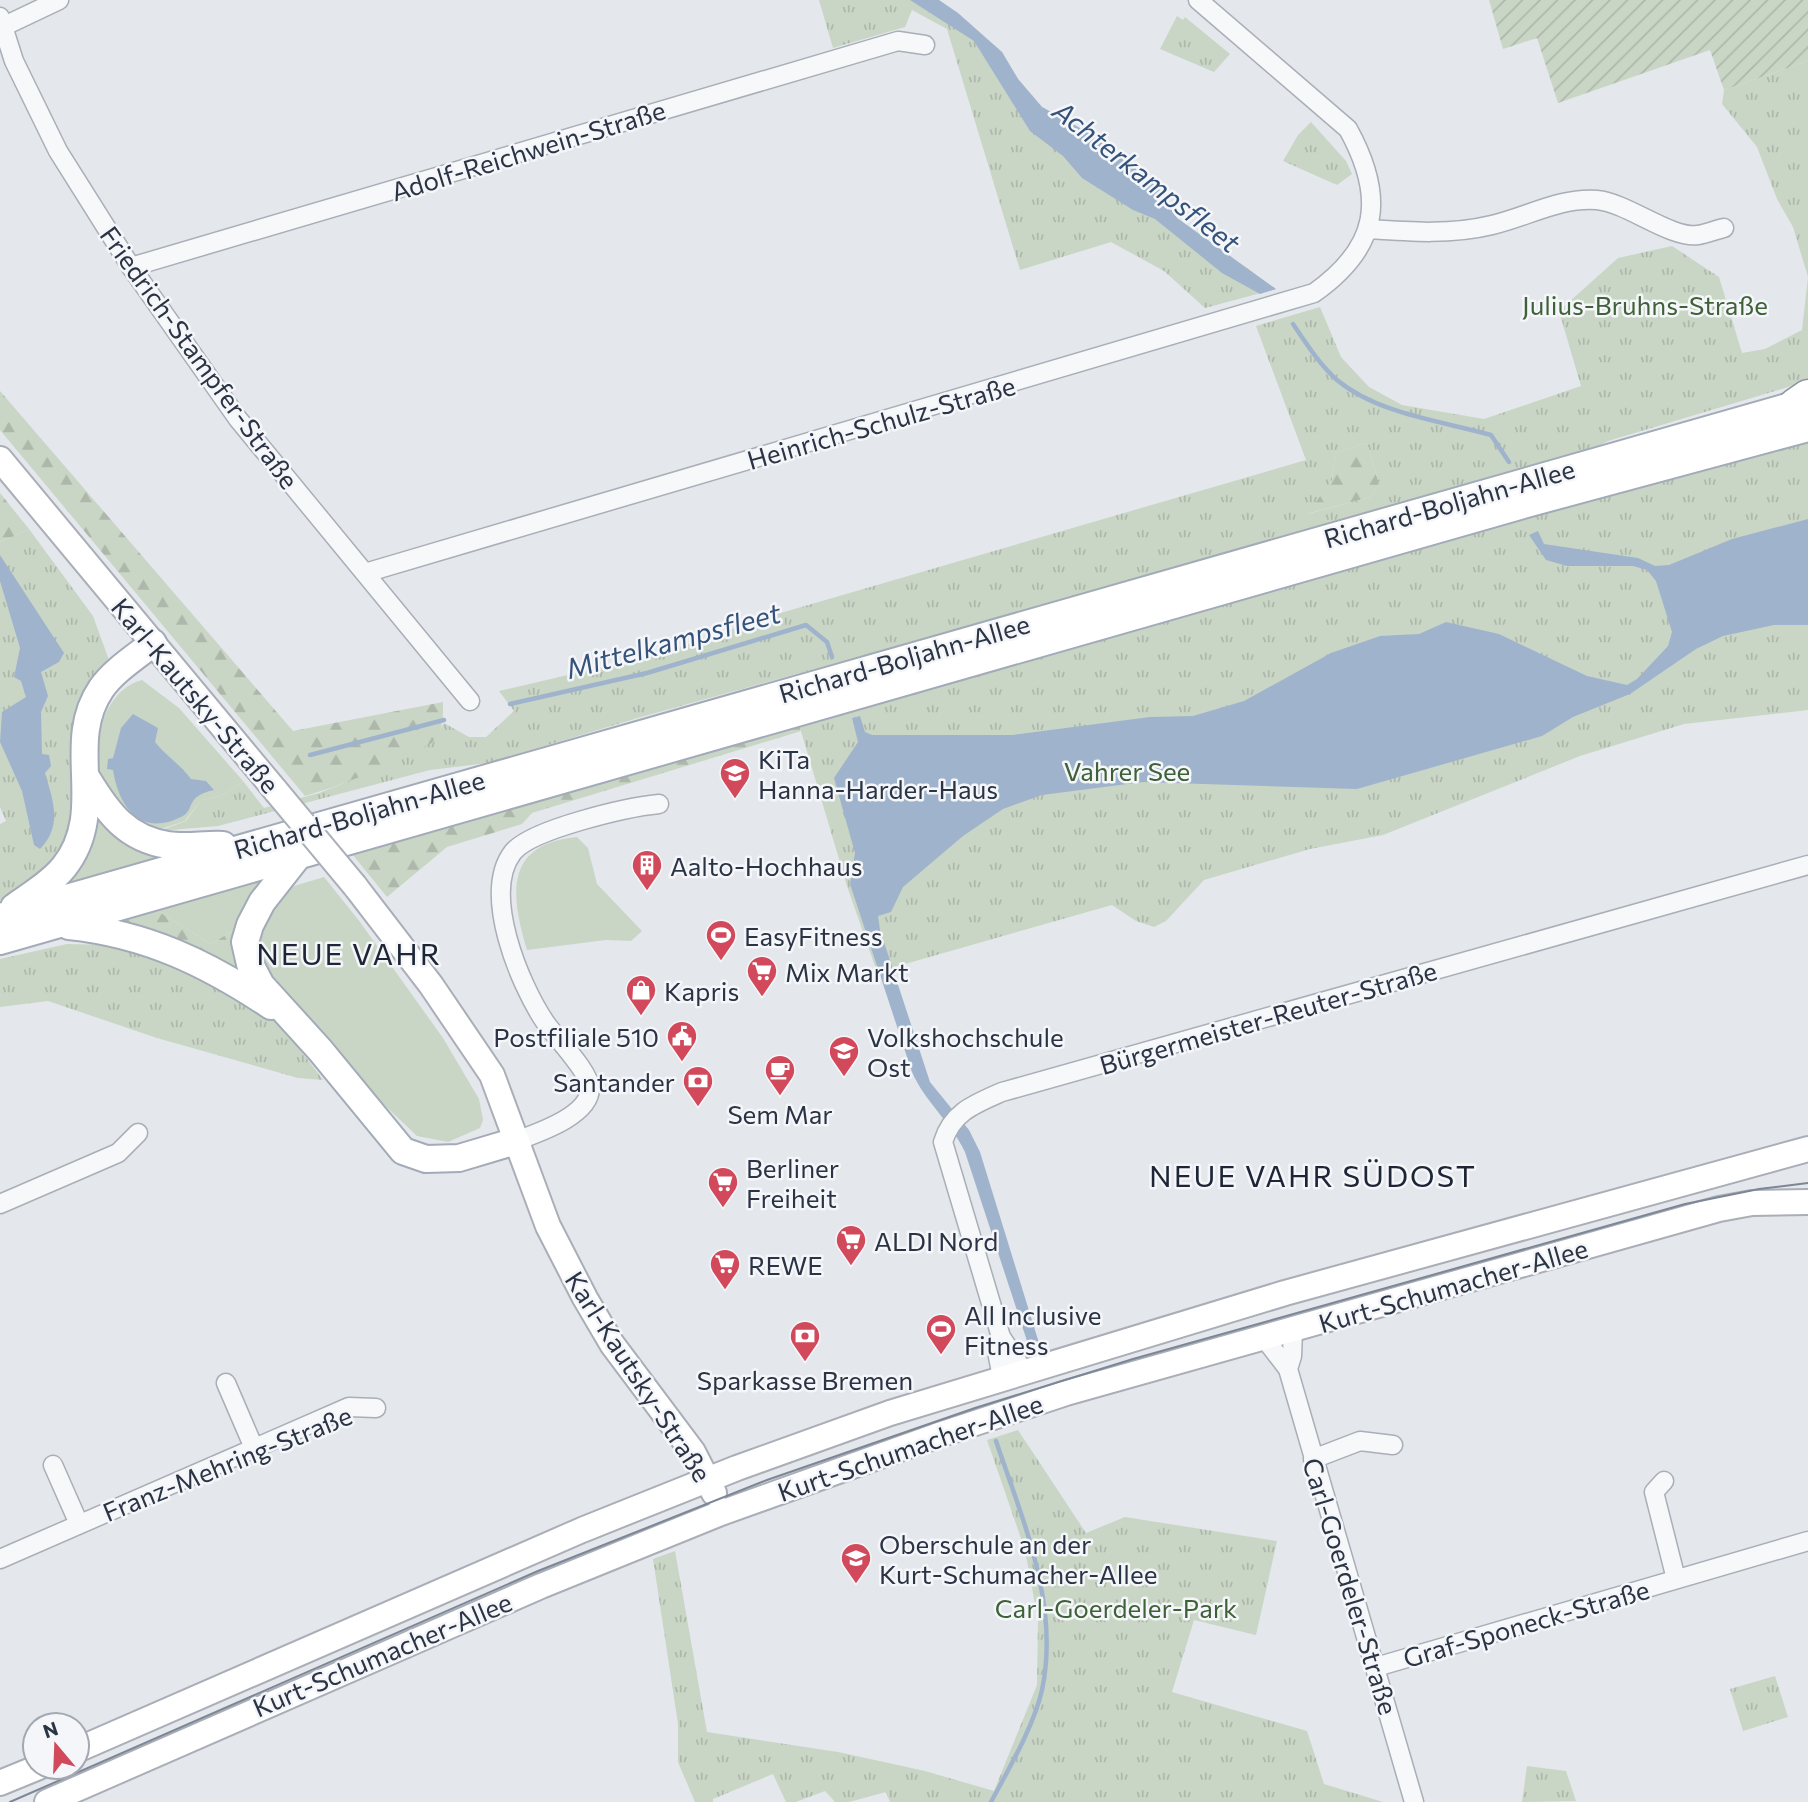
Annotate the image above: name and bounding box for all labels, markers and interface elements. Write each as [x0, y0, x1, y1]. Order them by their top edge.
water label: Achterkampsfleet [1046, 92, 1247, 260]
street label: Adolf-Reichwein-Straße [387, 94, 669, 206]
street label: Friedrich-Stampfer-Straße [94, 220, 306, 494]
park label: Julius-Bruhns-Straße [1522, 289, 1768, 320]
street label: Heinrich-Schulz-Straße [743, 369, 1019, 475]
street label: Richard-Boljahn-Allee [1320, 452, 1578, 554]
street label: Karl-Kautsky-Straße [106, 591, 286, 799]
water label: Mittelkampsfleet [562, 595, 785, 685]
street label: Richard-Boljahn-Allee [775, 607, 1033, 709]
place label: KiTa Hanna-Harder-Haus [758, 743, 998, 804]
park label: Vahrer See [1064, 755, 1190, 786]
school or university icon: KiTa Hanna-Harder-Haus [718, 756, 752, 800]
street label: Richard-Boljahn-Allee [230, 763, 488, 865]
building icon: Aalto-Hochhaus [630, 848, 664, 892]
place label: Aalto-Hochhaus [670, 850, 863, 881]
sports icon: EasyFitness [704, 918, 738, 962]
place label: EasyFitness [744, 920, 883, 951]
district label: NEUE VAHR [256, 934, 442, 971]
supermarket icon: Mix Markt [745, 954, 779, 998]
street label: Bürgermeister-Reuter-Straße [1096, 954, 1440, 1080]
place label: Mix Markt [785, 956, 909, 987]
shop icon: Kapris [624, 973, 658, 1017]
place label: Kapris [664, 975, 739, 1006]
public building icon: Postfiliale 510 [665, 1019, 699, 1063]
place label: Postfiliale 510 [493, 1021, 659, 1052]
place label: Volkshochschule Ost [867, 1021, 1064, 1082]
school or university icon: Volkshochschule Ost [827, 1034, 861, 1078]
cafe icon: Sem Mar [763, 1053, 797, 1097]
bank icon: Santander [681, 1064, 715, 1108]
place label: Santander [553, 1066, 675, 1097]
place label: Sem Mar [727, 1098, 833, 1129]
place label: Berliner Freiheit [746, 1152, 839, 1213]
district label: NEUE VAHR SÜDOST [1149, 1156, 1477, 1193]
supermarket icon: Berliner Freiheit [706, 1165, 740, 1209]
supermarket icon: ALDI Nord [834, 1223, 868, 1267]
place label: ALDI Nord [874, 1225, 998, 1256]
street label: Kurt-Schumacher-Allee [1315, 1232, 1591, 1338]
supermarket icon: REWE [708, 1247, 742, 1291]
place label: REWE [748, 1249, 823, 1280]
street label: Karl-Kautsky-Straße [559, 1265, 719, 1487]
place label: All Inclusive Fitness [964, 1299, 1101, 1360]
sports icon: All Inclusive Fitness [924, 1312, 958, 1356]
bank icon: Sparkasse Bremen [788, 1319, 822, 1363]
place label: Sparkasse Bremen [697, 1364, 913, 1395]
street label: Kurt-Schumacher-Allee [773, 1387, 1047, 1507]
street label: Franz-Mehring-Straße [98, 1399, 356, 1527]
street label: Carl-Goerdeler-Straße [1297, 1454, 1405, 1718]
place label: Oberschule an der Kurt-Schumacher-Allee [879, 1528, 1157, 1589]
school or university icon: Oberschule an der Kurt-Schumacher-Allee [839, 1541, 873, 1585]
street label: Graf-Sponeck-Straße [1399, 1573, 1653, 1673]
street label: Kurt-Schumacher-Allee [248, 1585, 516, 1723]
park label: Carl-Goerdeler-Park [995, 1592, 1237, 1623]
north arrow [21, 1711, 91, 1781]
text: N [40, 1716, 61, 1743]

